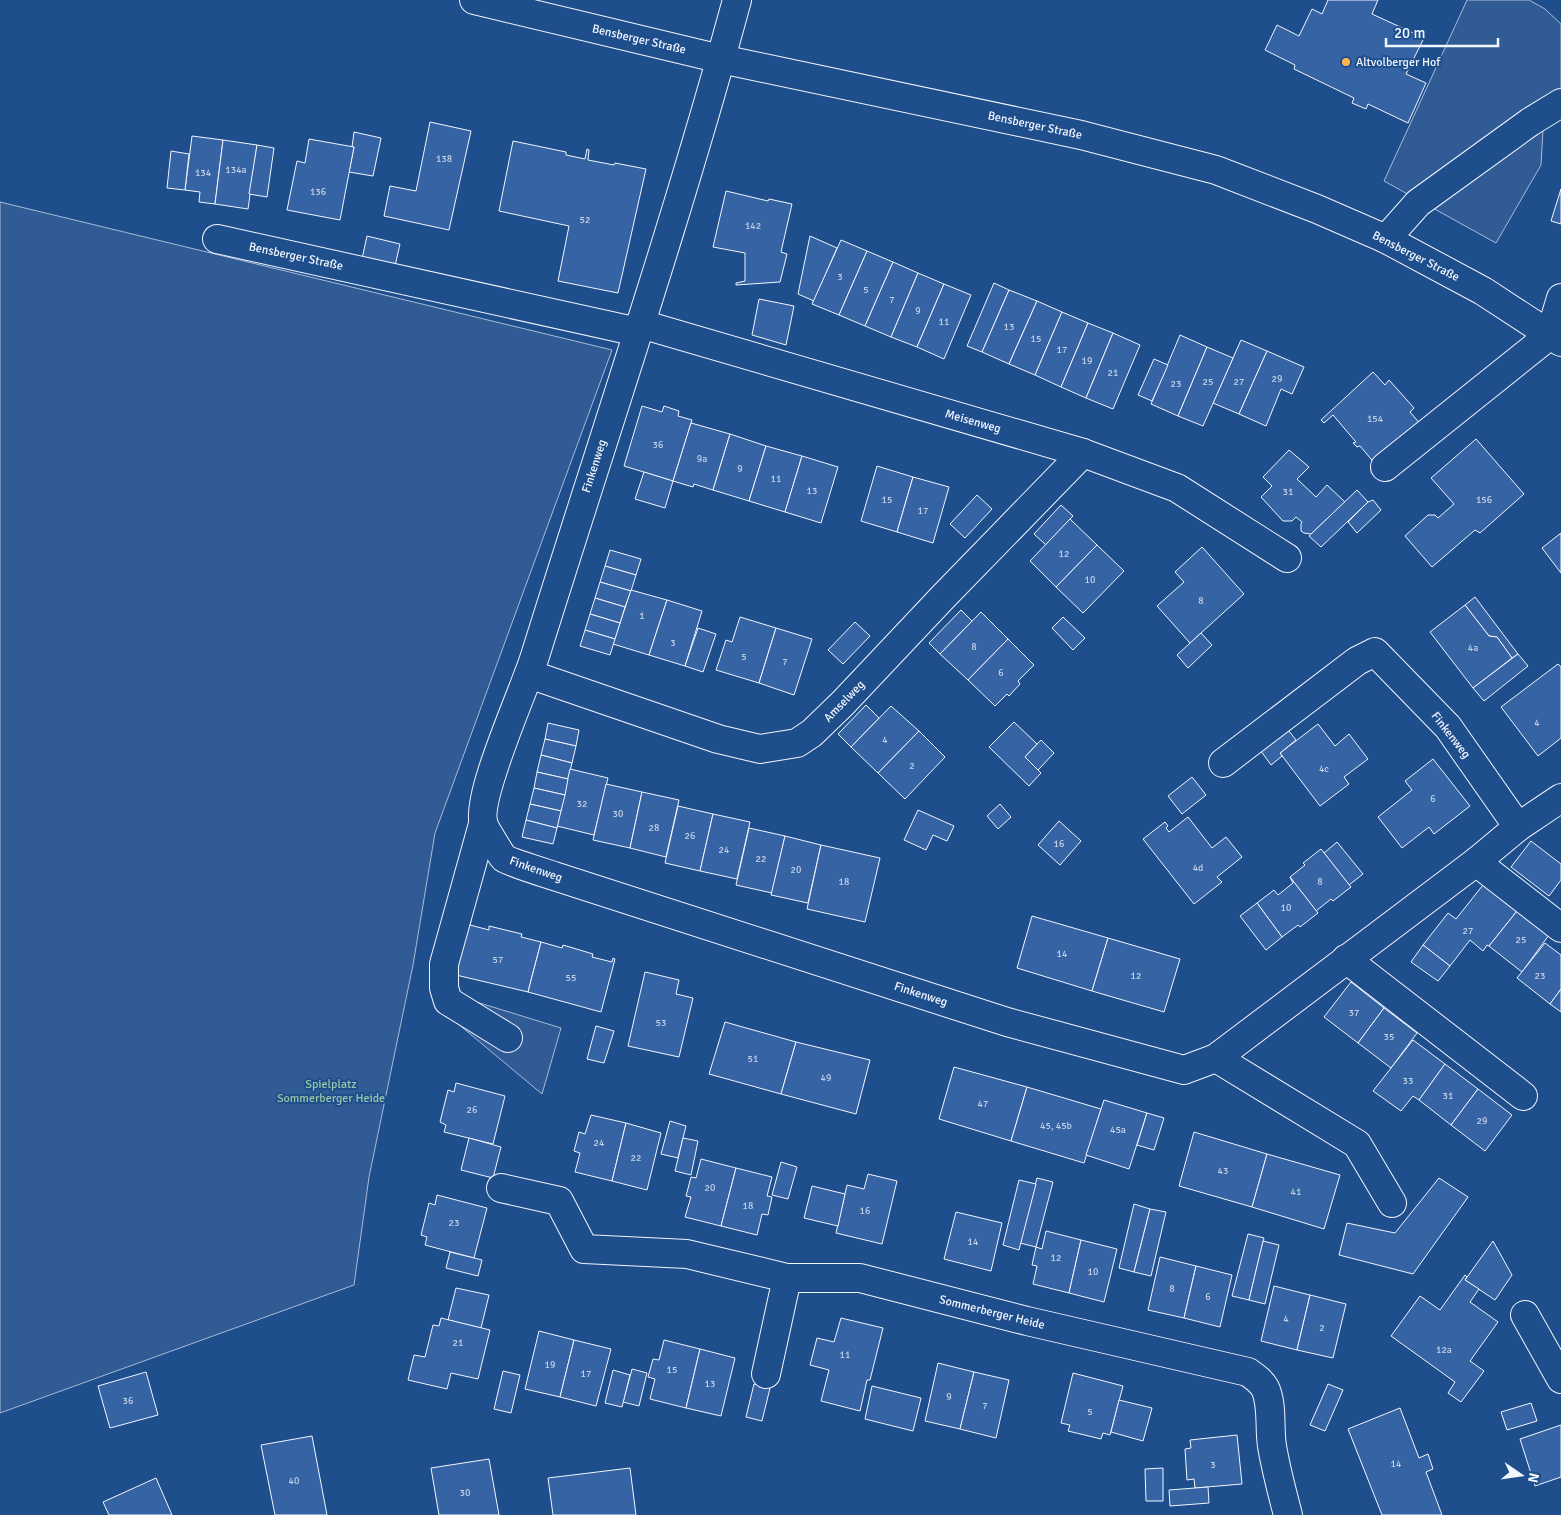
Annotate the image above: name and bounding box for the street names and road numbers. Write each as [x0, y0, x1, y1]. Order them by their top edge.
street label: Bensberger Straße [590, 21, 687, 58]
street label: Bensberger Straße [986, 108, 1083, 143]
street label: Bensberger Straße [1370, 228, 1462, 285]
street label: Bensberger Straße [247, 239, 344, 274]
street label: Meisenweg [943, 406, 1003, 437]
street label: Finkenweg [579, 438, 610, 495]
street label: Amselweg [821, 677, 868, 725]
street label: Finkenweg [1428, 709, 1473, 762]
street label: Finkenweg [507, 853, 564, 886]
street label: Finkenweg [892, 979, 949, 1010]
street label: Sommerberger Heide [938, 1292, 1046, 1333]

